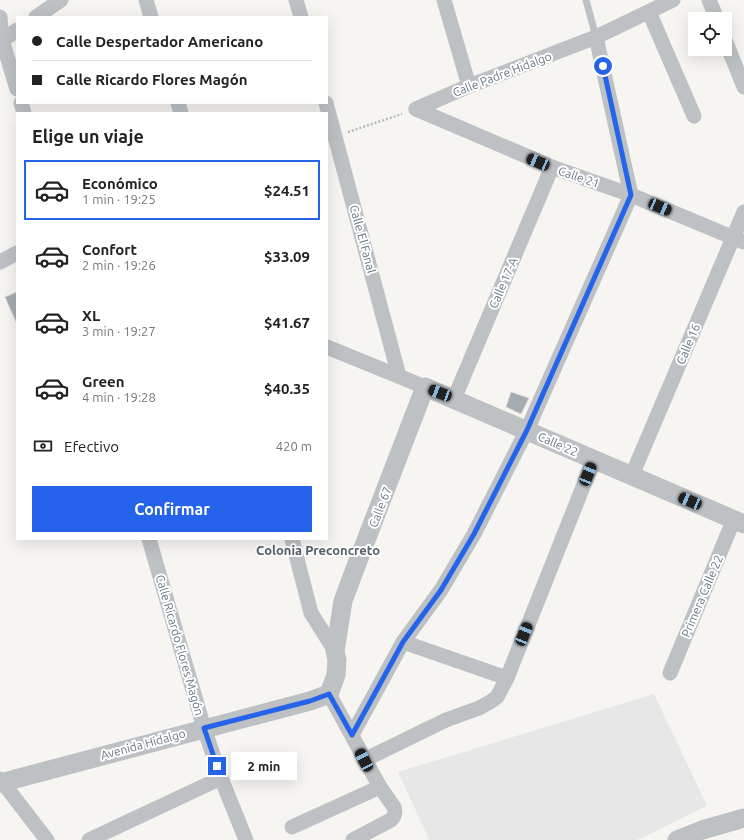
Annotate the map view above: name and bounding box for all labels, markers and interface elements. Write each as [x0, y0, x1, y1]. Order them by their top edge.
map controls [688, 12, 732, 56]
button: locate [688, 12, 732, 56]
text: Calle Despertador Americano [56, 33, 263, 50]
street label: Calle Padre Hidalgo [451, 49, 553, 99]
route start [594, 57, 612, 75]
text: Calle Ricardo Flores Magón [56, 71, 247, 88]
text: Elige un viaje [32, 126, 144, 146]
car [525, 152, 551, 172]
street label: Calle 21 [557, 164, 601, 190]
icon: car [34, 172, 70, 208]
text: Económico [82, 175, 158, 192]
text: $24.51 [264, 182, 310, 199]
text: 1 min · 19:25 [82, 192, 156, 206]
car [647, 197, 673, 217]
street label: Calle El Fanal [348, 204, 378, 274]
icon: car [34, 238, 70, 274]
text: Confort [82, 241, 137, 258]
text: $33.09 [264, 248, 310, 265]
street label: Calle 17-A [486, 255, 520, 310]
text: 2 min · 19:26 [82, 258, 156, 272]
icon: car [34, 304, 70, 340]
text: XL [82, 307, 100, 324]
text: $41.67 [264, 314, 310, 331]
street label: Calle 16 [674, 322, 702, 366]
text: 3 min · 19:27 [82, 324, 156, 338]
icon: car [34, 370, 70, 406]
text: Green [82, 373, 124, 390]
text: $40.35 [264, 380, 310, 397]
car [427, 383, 453, 403]
text: 4 min · 19:28 [82, 390, 156, 404]
street label: Calle 22 [536, 429, 580, 459]
icon: cash [32, 435, 54, 457]
text: Efectivo [64, 438, 119, 455]
text: 420 m [276, 439, 312, 453]
car [578, 461, 598, 487]
street label: Calle 67 [366, 485, 394, 529]
button: Confirmar [32, 486, 312, 532]
car [677, 491, 703, 511]
district label: Colonia Preconcreto [256, 543, 380, 557]
street label: Primera Calle 22 [679, 553, 725, 639]
street label: Calle Ricardo Flores Magón [154, 573, 206, 717]
car [514, 621, 534, 647]
street label: Avenida Hidalgo [99, 726, 187, 762]
car [353, 747, 375, 773]
callout: 2 min [231, 752, 297, 780]
route end [208, 757, 226, 775]
text: 2 min [248, 759, 280, 773]

